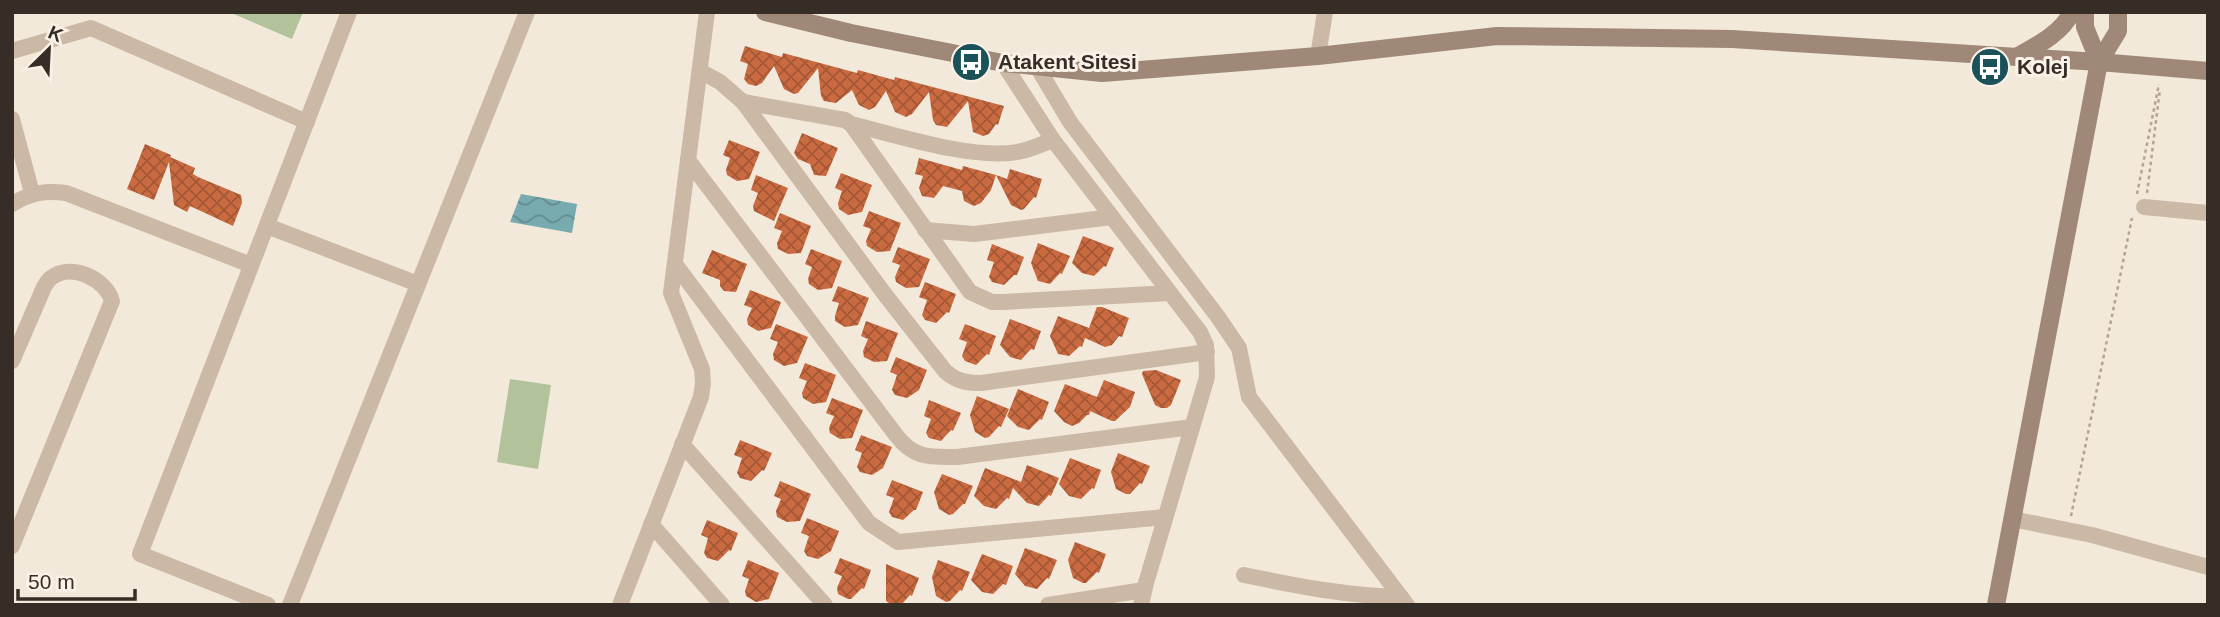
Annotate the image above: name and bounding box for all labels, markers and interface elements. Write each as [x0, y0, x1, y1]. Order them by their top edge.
north arrow [14, 14, 84, 84]
text: K [45, 22, 66, 46]
bus stop icon: Atakent Sitesi [950, 41, 992, 83]
bus stop icon: Kolej [1969, 46, 2011, 88]
place label: Atakent Sitesi [998, 50, 1137, 73]
place label: Kolej [2017, 55, 2068, 78]
scale bar [18, 558, 135, 602]
text: 50 m [28, 570, 75, 593]

